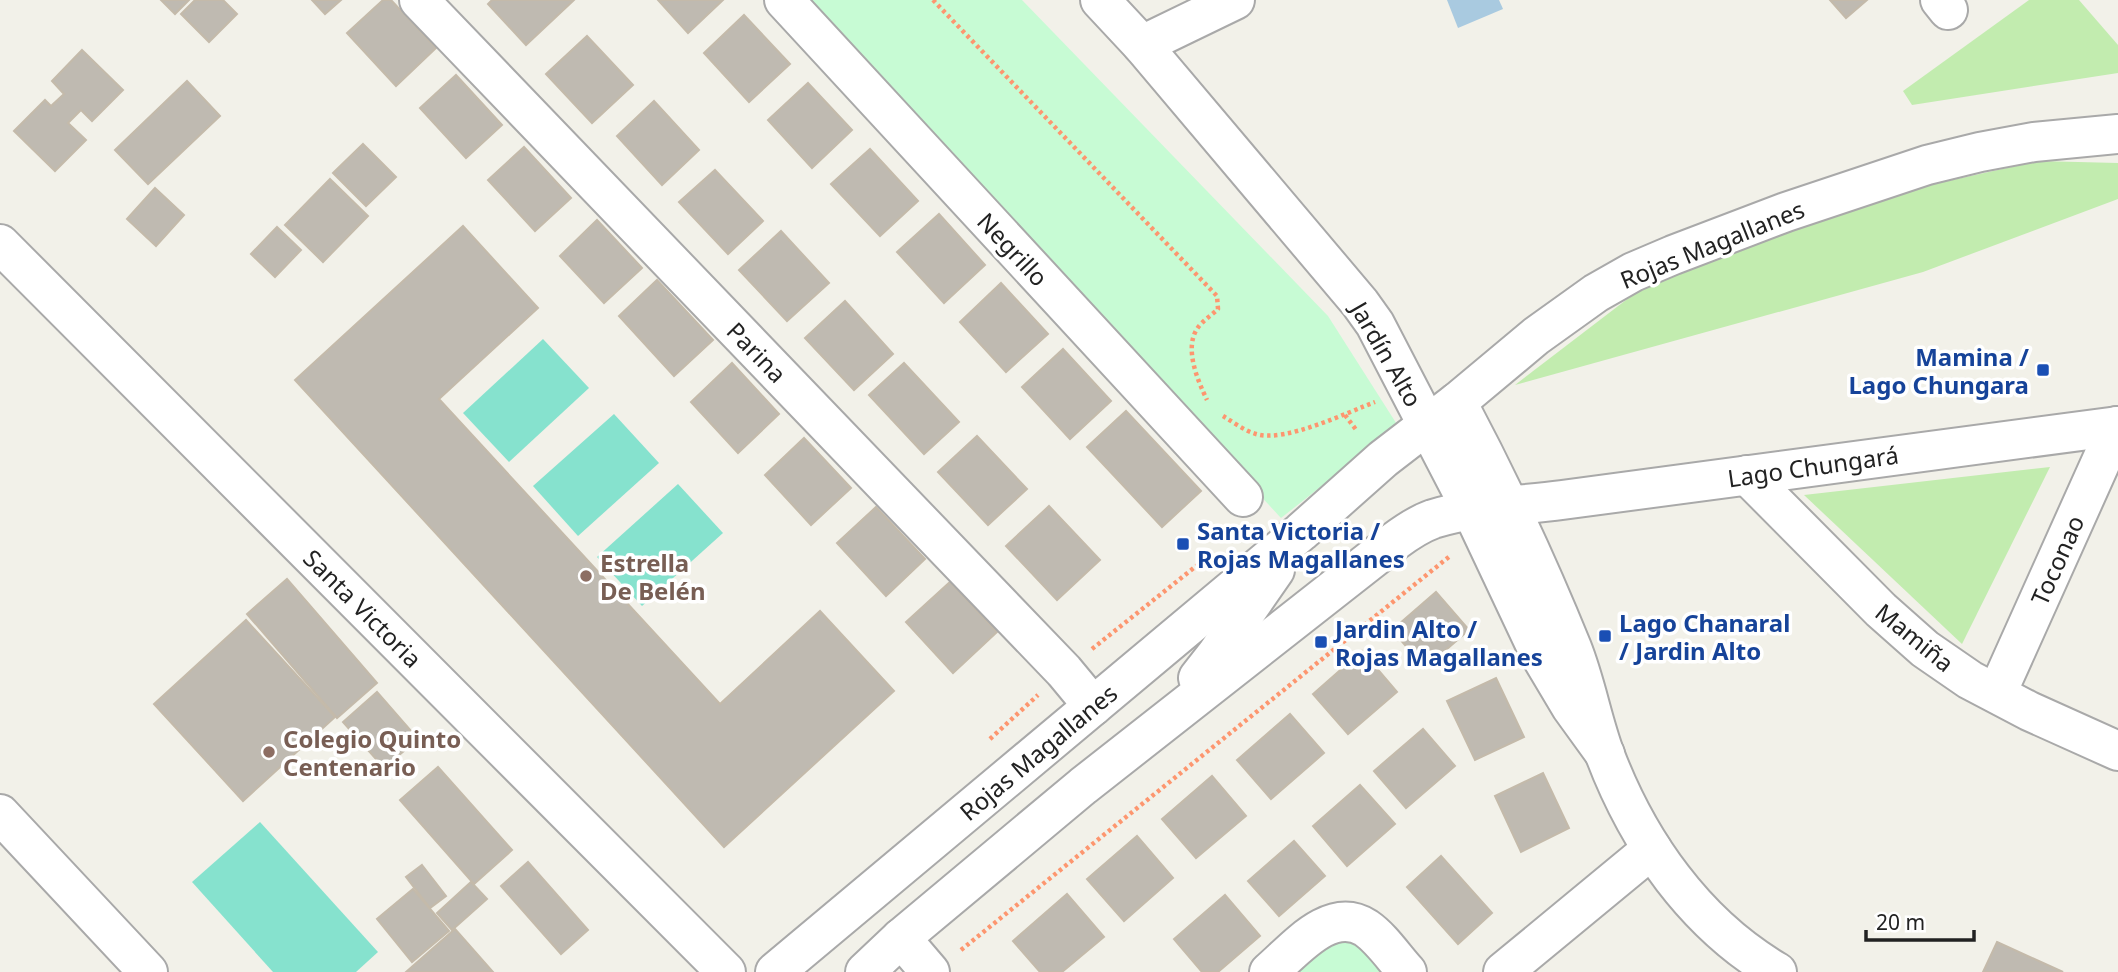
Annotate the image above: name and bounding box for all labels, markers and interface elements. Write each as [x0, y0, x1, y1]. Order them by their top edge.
street label: Rojas Magallanes [1615, 192, 1809, 296]
street label: Negrillo [970, 205, 1056, 293]
street label: Jardín Alto [1343, 294, 1430, 413]
street label: Parina [720, 315, 794, 389]
place label: Mamina / Lago Chungara [1848, 340, 2029, 401]
marker: Mamina / Lago Chungara [2035, 362, 2051, 378]
street label: Lago Chungará [1725, 438, 1901, 494]
street label: Toconao [2023, 510, 2091, 610]
place label: Santa Victoria / Rojas Magallanes [1197, 514, 1405, 575]
marker: Santa Victoria / Rojas Magallanes [1175, 536, 1191, 552]
street label: Santa Victoria [297, 542, 429, 674]
place label: Estrella De Belén [600, 546, 706, 607]
marker: Estrella De Belén [578, 568, 594, 584]
street label: Mamiña [1869, 595, 1961, 679]
place label: Lago Chanaral / Jardin Alto [1619, 606, 1790, 667]
place label: Jardin Alto / Rojas Magallanes [1333, 612, 1543, 673]
marker: Lago Chanaral / Jardin Alto [1597, 628, 1613, 644]
marker: Jardin Alto / Rojas Magallanes [1313, 634, 1329, 650]
street label: Rojas Magallanes [952, 676, 1124, 828]
place label: Colegio Quinto Centenario [283, 722, 461, 783]
marker: Colegio Quinto Centenario [261, 744, 277, 760]
scale bar [1866, 898, 1974, 942]
text: 20 m [1876, 908, 1925, 936]

